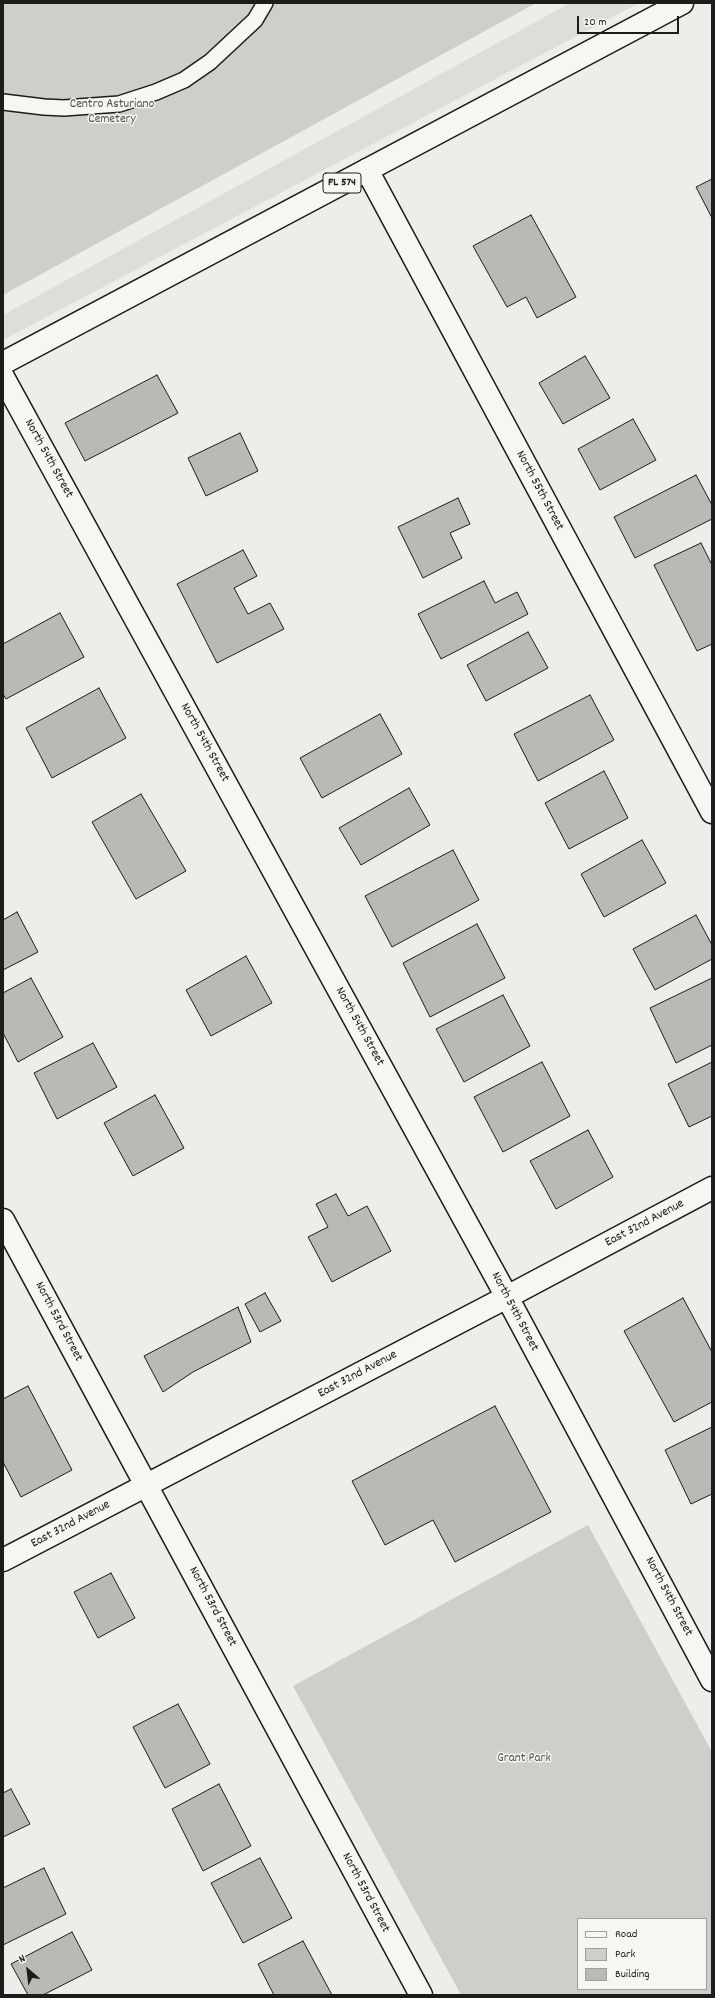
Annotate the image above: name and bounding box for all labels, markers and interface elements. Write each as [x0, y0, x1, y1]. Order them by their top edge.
scale bar [579, 8, 681, 34]
text: 20 m [584, 14, 607, 31]
park label: Centro Asturiano Cemetery [70, 97, 154, 128]
road number: FL 574 [323, 173, 361, 193]
street label: North 54th Street [20, 417, 76, 501]
street label: North 55th Street [511, 448, 567, 534]
street label: North 54th Street [176, 701, 232, 785]
street label: North 54th Street [331, 985, 387, 1069]
street label: East 32nd Avenue [603, 1197, 687, 1251]
street label: North 54th Street [487, 1270, 541, 1354]
street label: North 53rd Street [30, 1279, 86, 1365]
street label: East 32nd Avenue [316, 1348, 400, 1402]
street label: East 32nd Avenue [29, 1498, 113, 1552]
street label: North 54th Street [641, 1555, 695, 1639]
street label: North 53rd Street [184, 1564, 240, 1650]
park label: Grant Park [497, 1751, 551, 1767]
street label: North 53rd Street [337, 1850, 393, 1936]
legend [577, 1918, 707, 1990]
text: Road [615, 1926, 637, 1943]
text: Park [615, 1946, 635, 1963]
north arrow [8, 1950, 48, 1990]
text: N [16, 1951, 29, 1968]
text: Building [615, 1966, 650, 1983]

